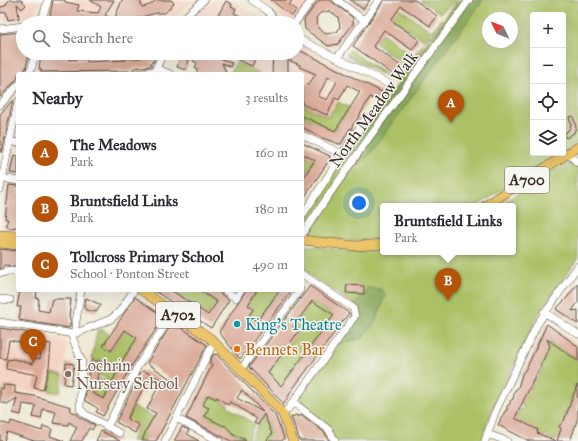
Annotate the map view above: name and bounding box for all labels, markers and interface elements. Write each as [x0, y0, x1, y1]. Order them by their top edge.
north arrow [482, 12, 518, 48]
map controls [530, 12, 566, 156]
button: + [530, 12, 566, 48]
search box [16, 16, 304, 60]
icon: search [30, 27, 52, 49]
text: Search here [62, 29, 133, 47]
street label: North Meadow Walk [325, 47, 422, 171]
button: − [530, 48, 566, 84]
button: locate [530, 84, 566, 120]
text: Nearby [32, 88, 83, 109]
text: 3 results [245, 90, 288, 106]
pin: A [438, 90, 464, 123]
button: layers [530, 120, 566, 156]
text: The Meadows [70, 136, 156, 154]
text: A [41, 145, 49, 161]
text: 160 m [255, 145, 288, 161]
text: Park [70, 154, 94, 170]
road number: A700 [505, 167, 549, 193]
text: Bruntsfield Links [70, 192, 178, 210]
your location [349, 193, 369, 213]
text: B [41, 201, 49, 217]
text: 180 m [255, 201, 288, 217]
popup [380, 203, 516, 255]
text: Park [70, 210, 94, 226]
text: Bruntsfield Links [394, 212, 502, 230]
text: Park [394, 230, 418, 246]
text: Tollcross Primary School [70, 248, 224, 266]
text: C [41, 257, 49, 273]
text: 490 m [252, 257, 288, 273]
text: School · Ponton Street [70, 266, 189, 282]
pin: B [435, 268, 461, 301]
road number: A702 [156, 302, 200, 328]
place label: King's Theatre [245, 315, 342, 335]
marker: King's Theatre [232, 319, 242, 329]
pin: C [20, 329, 46, 362]
place label: Bennets Bar [245, 340, 325, 359]
marker: Bennets Bar [232, 344, 242, 354]
place label: Lochrin Nursery School [76, 356, 179, 393]
marker: Lochrin Nursery School [63, 369, 73, 379]

